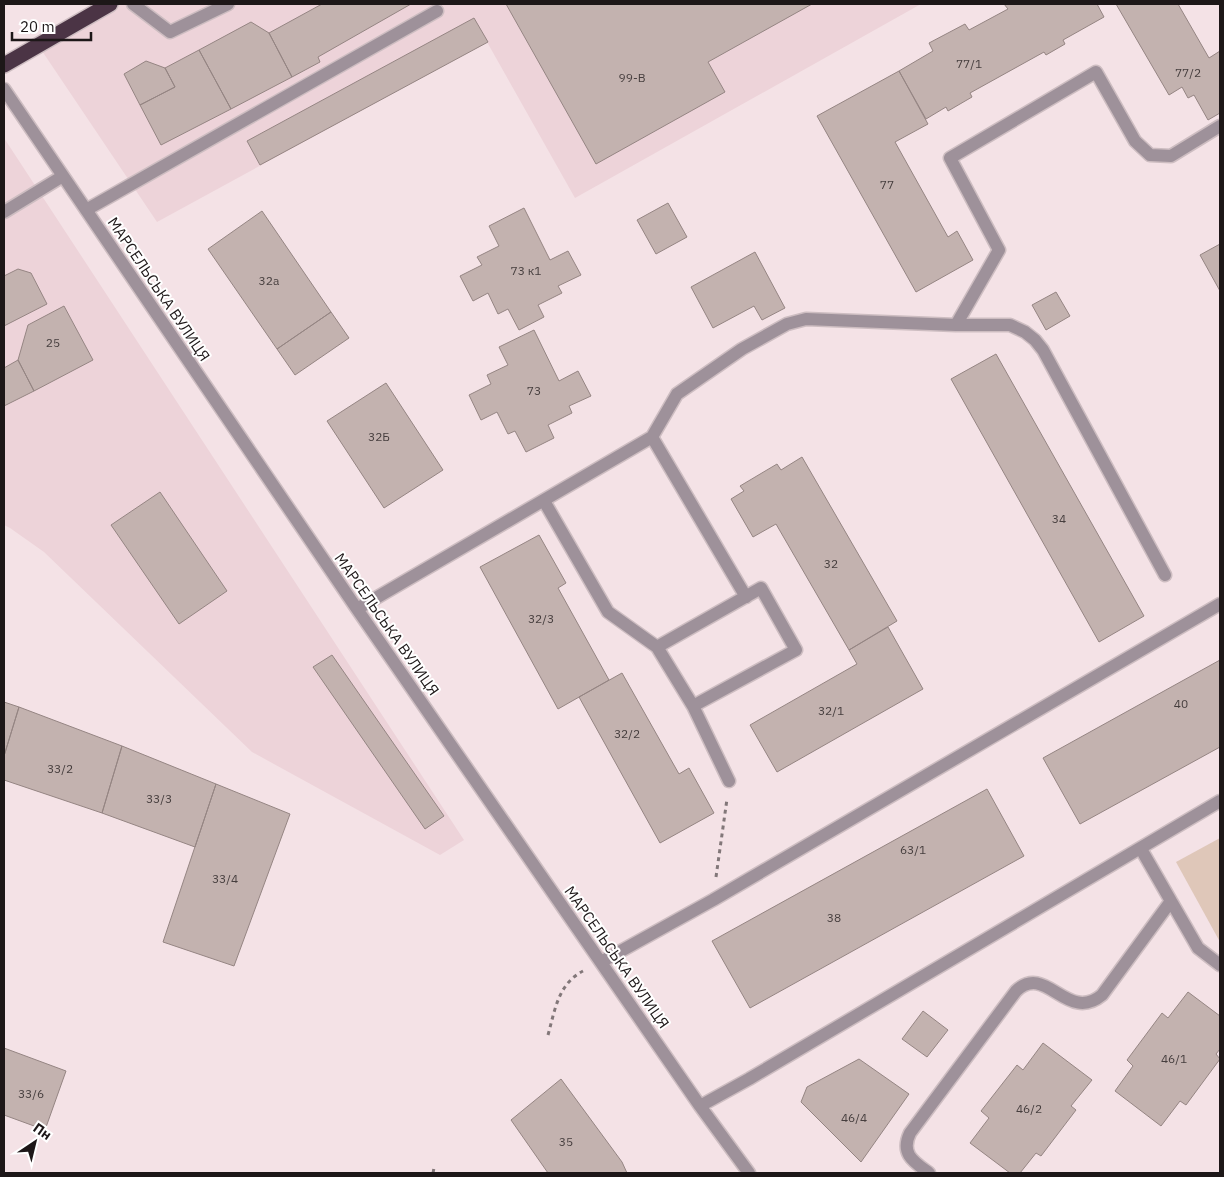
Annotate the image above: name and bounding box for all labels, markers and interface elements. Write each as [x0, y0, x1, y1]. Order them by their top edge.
scale bar [12, 10, 91, 42]
text: 20 m [20, 17, 55, 36]
house number: 77/1 [956, 56, 982, 71]
house number: 77/2 [1175, 65, 1201, 80]
house number: 99-В [618, 70, 646, 85]
house number: 77 [880, 177, 894, 192]
street label: МАРСЕЛЬСЬКА ВУЛИЦЯ [104, 213, 214, 365]
house number: 73 к1 [510, 263, 542, 278]
house number: 32а [259, 273, 280, 288]
house number: 25 [46, 335, 60, 350]
house number: 73 [527, 383, 541, 398]
house number: 32Б [368, 429, 390, 444]
house number: 34 [1052, 511, 1066, 526]
street label: МАРСЕЛЬСЬКА ВУЛИЦЯ [331, 549, 443, 699]
house number: 32 [824, 556, 838, 571]
house number: 32/3 [528, 611, 554, 626]
house number: 40 [1174, 696, 1188, 711]
house number: 32/1 [818, 703, 844, 718]
house number: 32/2 [614, 726, 640, 741]
house number: 33/2 [47, 761, 73, 776]
house number: 33/3 [146, 791, 172, 806]
house number: 63/1 [900, 842, 926, 857]
house number: 33/4 [212, 871, 238, 886]
street label: МАРСЕЛЬСЬКА ВУЛИЦЯ [561, 882, 673, 1032]
house number: 38 [827, 910, 841, 925]
house number: 46/1 [1161, 1051, 1187, 1066]
house number: 33/6 [18, 1086, 44, 1101]
house number: 46/2 [1016, 1101, 1042, 1116]
house number: 46/4 [841, 1110, 867, 1125]
north arrow [10, 1117, 60, 1167]
text: Пн [30, 1119, 55, 1144]
house number: 35 [559, 1134, 573, 1149]

